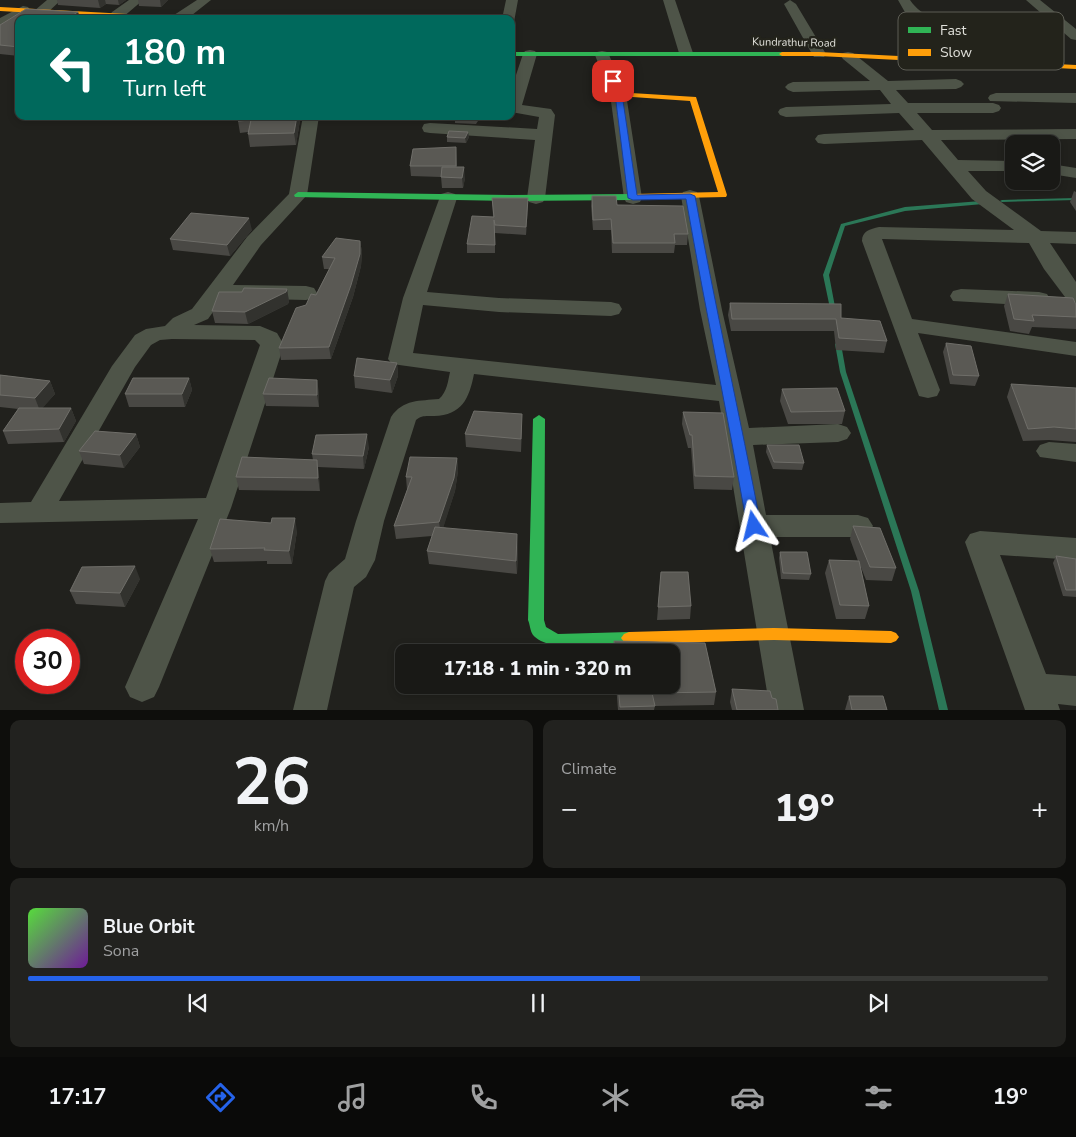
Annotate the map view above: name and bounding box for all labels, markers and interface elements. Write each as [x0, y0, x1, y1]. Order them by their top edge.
legend [898, 12, 1064, 70]
text: Fast [940, 21, 966, 40]
text: 180 m [123, 29, 226, 76]
street label: Kundrathur Road [752, 34, 836, 51]
icon: left [40, 35, 105, 100]
text: Slow [940, 43, 972, 62]
pin [592, 60, 634, 102]
icon: arrive [599, 67, 627, 95]
text: Turn left [123, 74, 206, 104]
map controls [1005, 135, 1060, 190]
button: layers [1005, 135, 1060, 190]
position arrow [727, 499, 779, 551]
speed limit sign: 30 [15, 629, 80, 694]
text: 17:18 · 1 min · 320 m [444, 656, 631, 682]
text: 26 [232, 738, 311, 827]
text: Climate [561, 758, 616, 780]
text: 19° [774, 783, 835, 834]
text: − [561, 790, 578, 828]
text: + [1031, 790, 1048, 828]
text: km/h [254, 815, 289, 837]
text: Blue Orbit [103, 914, 194, 940]
text: Sona [103, 940, 139, 962]
icon: previous [184, 989, 212, 1017]
icon: pause [524, 989, 552, 1017]
icon: next [864, 989, 892, 1017]
icon: directions [203, 1080, 238, 1115]
icon: music [335, 1080, 370, 1115]
icon: phone [466, 1080, 501, 1115]
icon: climate [598, 1080, 633, 1115]
icon: car [730, 1080, 765, 1115]
icon: filters [861, 1080, 896, 1115]
text: 17:17 [48, 1082, 107, 1112]
text: 19° [993, 1082, 1028, 1112]

